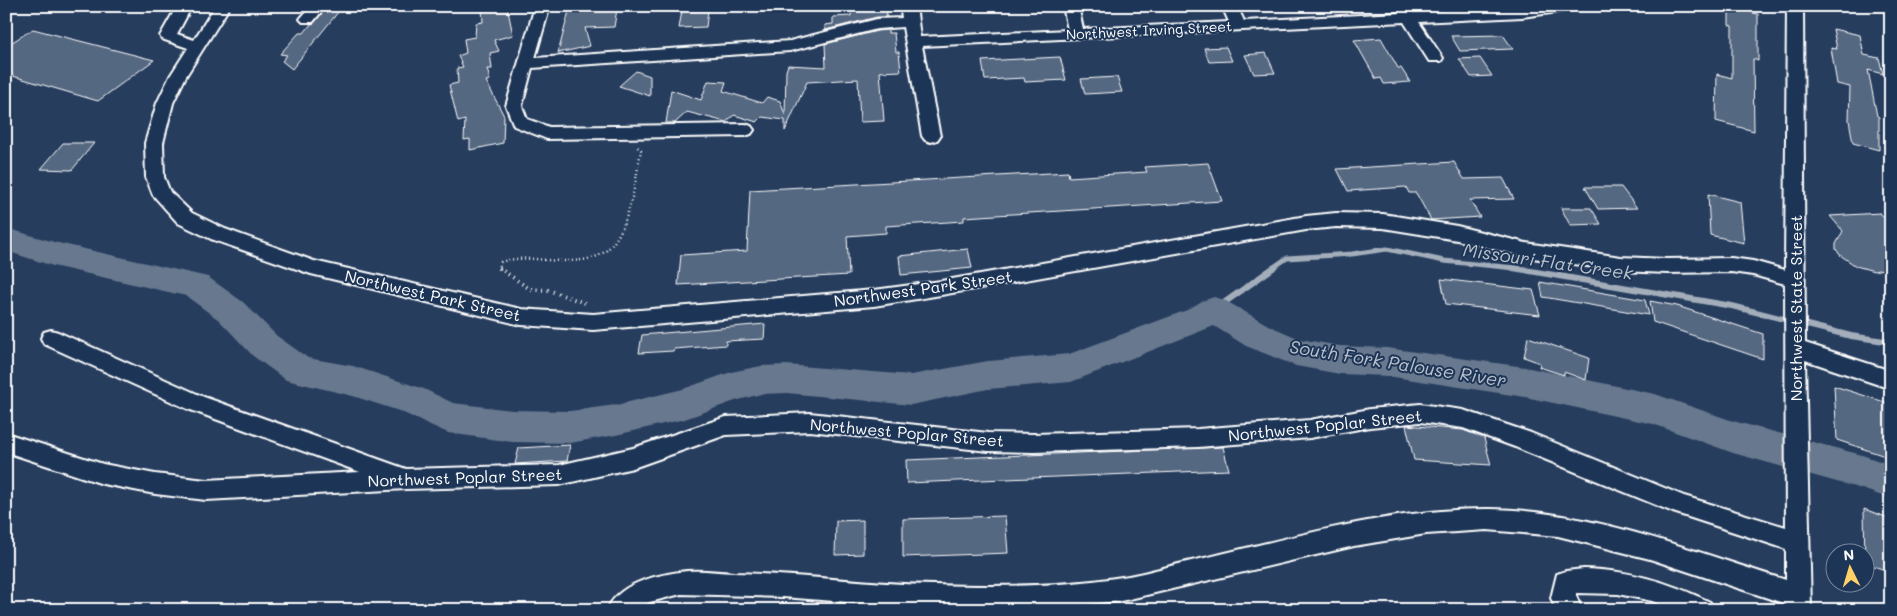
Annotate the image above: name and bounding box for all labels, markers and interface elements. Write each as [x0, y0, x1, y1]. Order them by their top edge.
street label: Northwest Irving Street [1065, 16, 1233, 44]
street label: Northwest State Street [1785, 215, 1806, 401]
water label: Missouri Flat Creek [1461, 237, 1635, 285]
street label: Northwest Park Street [343, 265, 523, 325]
street label: Northwest Park Street [832, 265, 1014, 311]
water label: South Fork Palouse River [1288, 334, 1508, 392]
street label: Northwest Poplar Street [1227, 404, 1423, 446]
street label: Northwest Poplar Street [809, 413, 1005, 451]
street label: Northwest Poplar Street [367, 463, 563, 491]
north arrow [1824, 544, 1874, 594]
text: N [1843, 545, 1855, 564]

